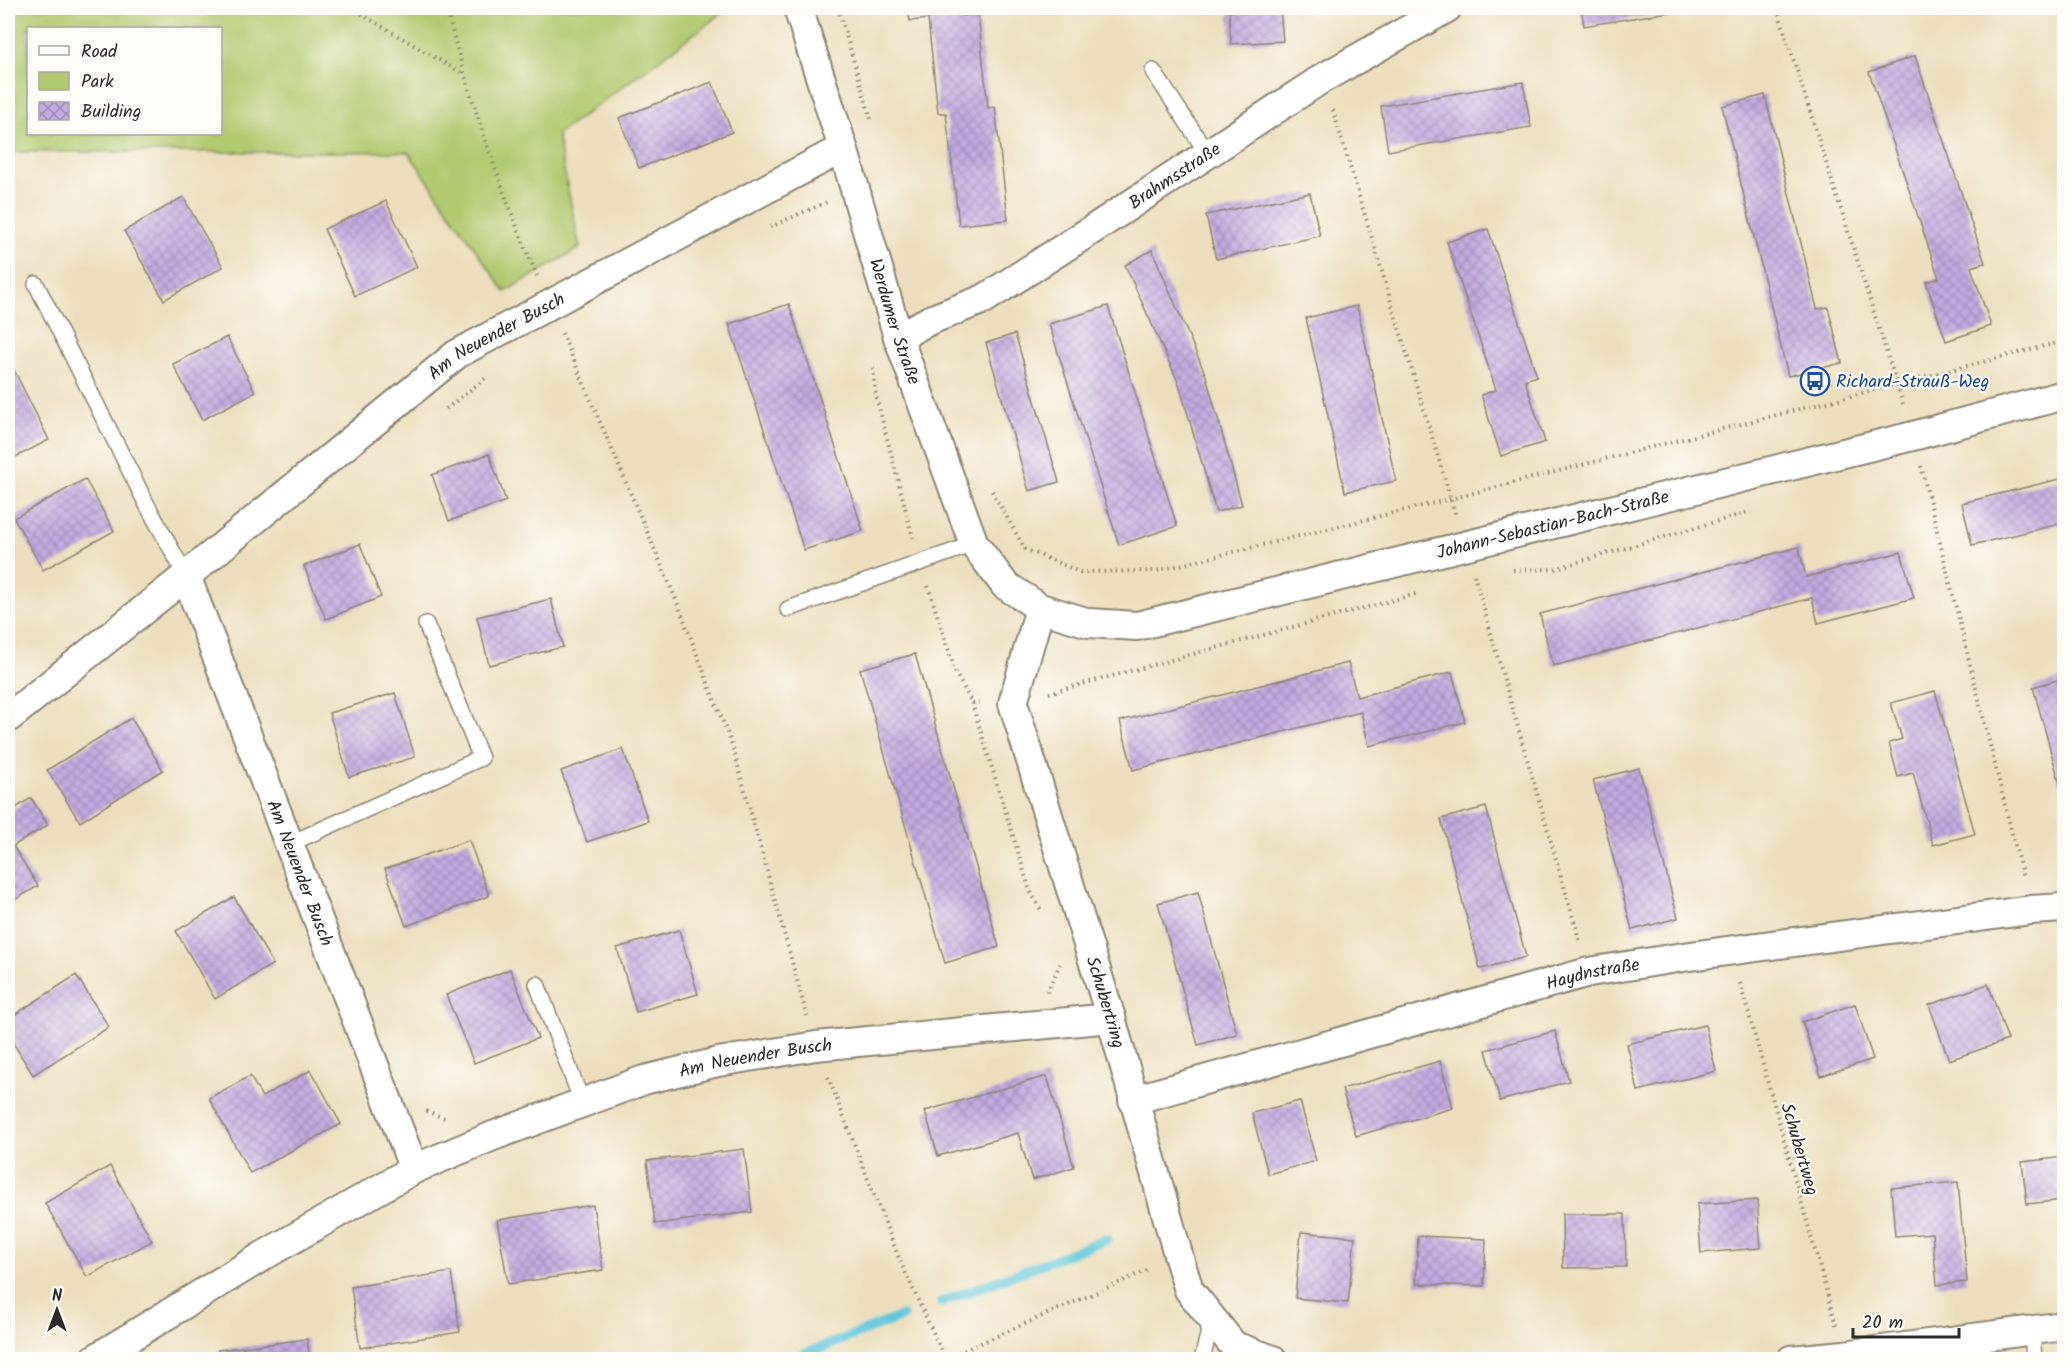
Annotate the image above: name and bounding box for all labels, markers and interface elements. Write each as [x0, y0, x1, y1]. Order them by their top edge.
legend [27, 27, 222, 135]
text: Road [81, 38, 118, 67]
text: Park [81, 68, 114, 97]
text: Building [81, 98, 141, 127]
street label: Brahmsstraße [1123, 136, 1227, 218]
street label: Werdumer Straße [860, 255, 927, 389]
street label: Am Neuender Busch [422, 286, 571, 388]
bus stop icon: Richard-Strauß-Weg [1799, 365, 1831, 397]
place label: Richard-Strauß-Weg [1836, 368, 1989, 397]
street label: Johann-Sebastian-Bach-Straße [1434, 483, 1672, 568]
street label: Am Neuender Busch [257, 796, 340, 951]
street label: Haydnstraße [1543, 951, 1642, 999]
street label: Schubertring [1077, 953, 1132, 1052]
street label: Am Neuender Busch [676, 1032, 833, 1087]
street label: Schubertweg [1772, 1100, 1826, 1199]
north arrow [27, 1280, 87, 1340]
text: N [52, 1284, 62, 1309]
scale bar [1853, 1301, 1960, 1339]
text: 20 m [1862, 1309, 1903, 1338]

